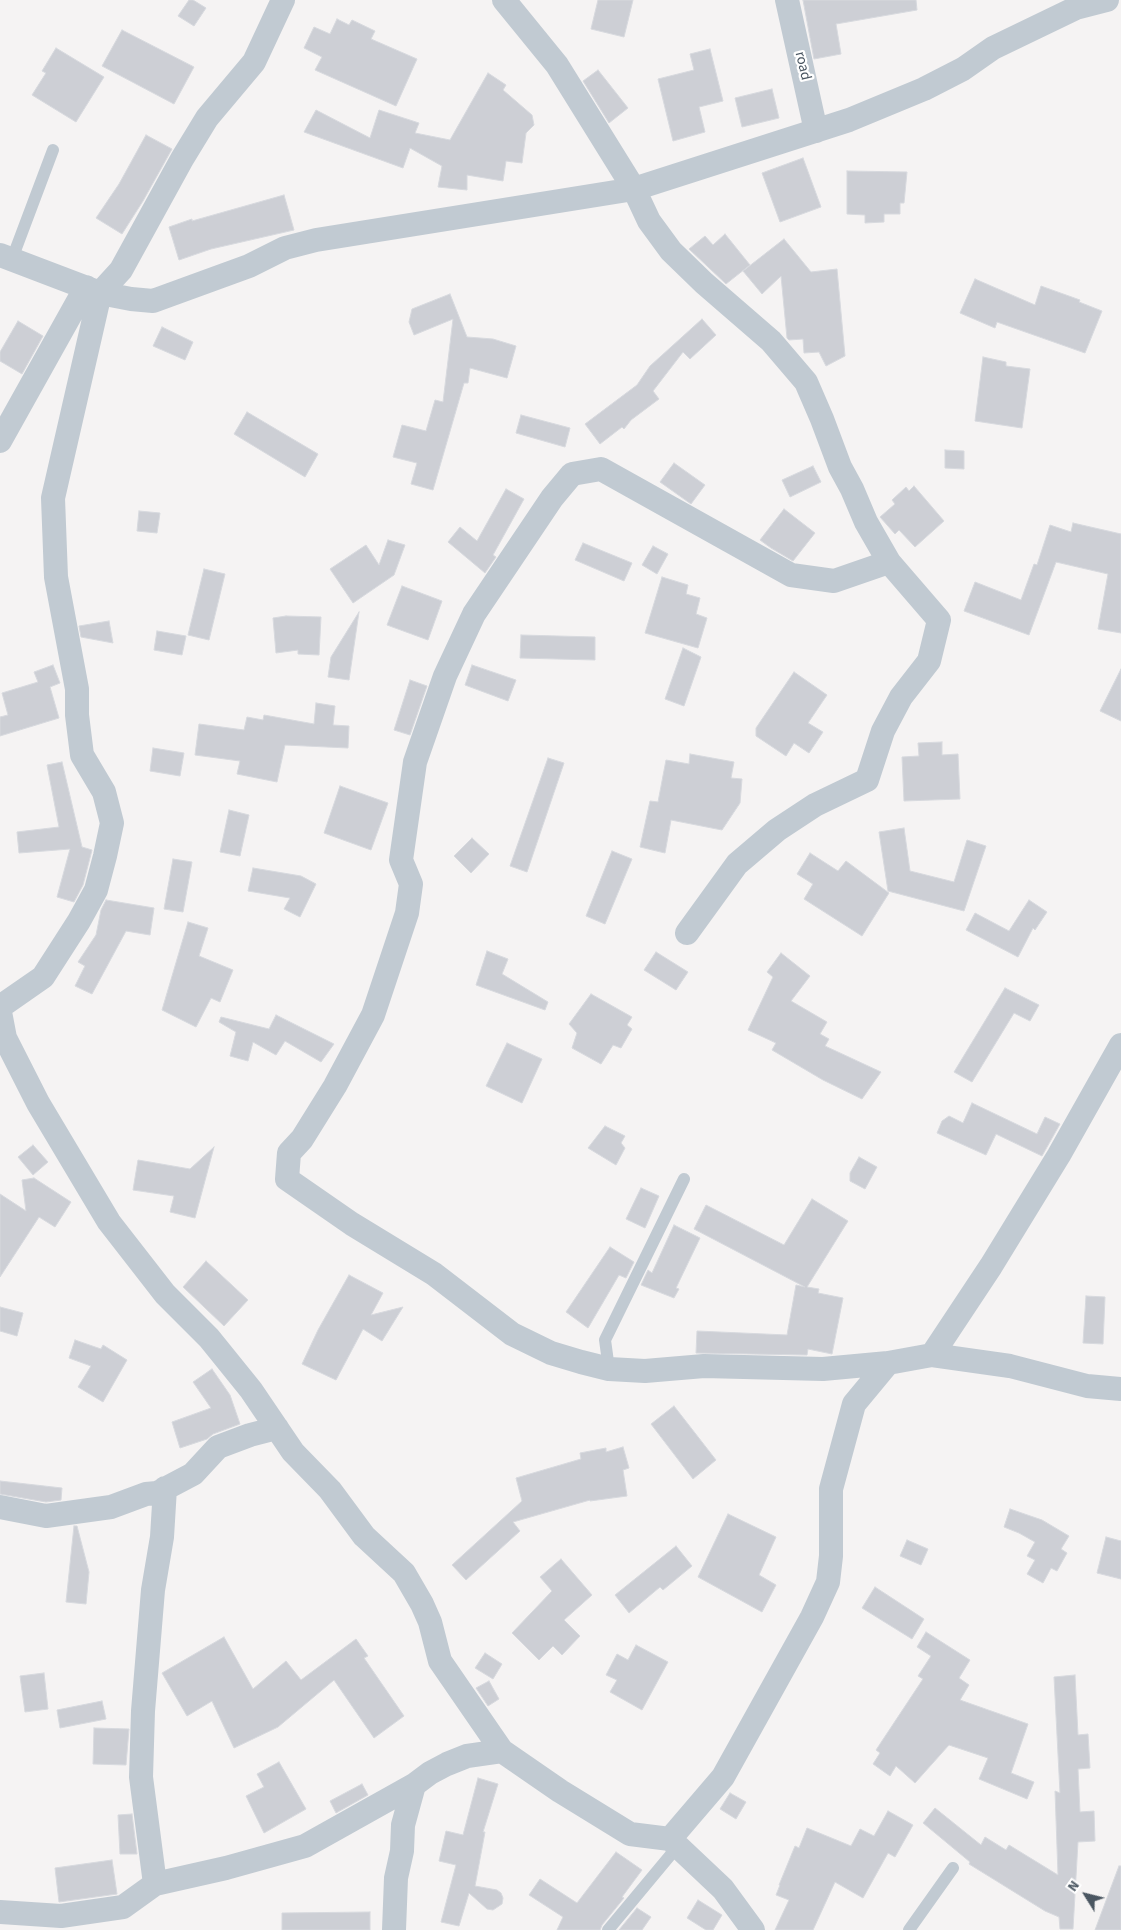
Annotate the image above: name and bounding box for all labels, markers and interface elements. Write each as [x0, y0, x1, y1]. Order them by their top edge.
street label: road [790, 50, 814, 82]
north arrow [1061, 1870, 1111, 1920]
text: N [1063, 1877, 1085, 1896]

